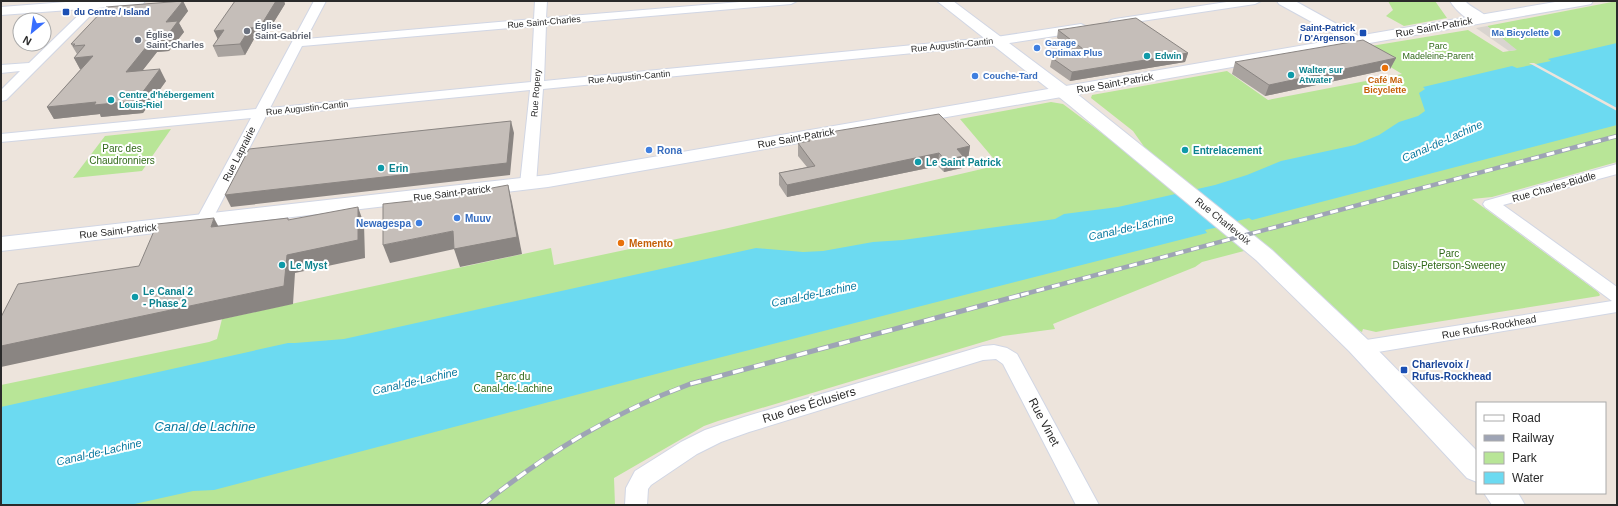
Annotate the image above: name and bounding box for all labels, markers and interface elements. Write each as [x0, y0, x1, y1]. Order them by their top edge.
marker: du Centre / Island [61, 7, 71, 17]
place label: du Centre / Island [74, 7, 150, 17]
north arrow [12, 12, 52, 52]
street label: Rue Saint-Charles [507, 14, 582, 30]
street label: Rue Saint-Patrick [1395, 15, 1474, 39]
place label: Église Saint-Gabriel [255, 21, 311, 41]
place label: Saint-Patrick / D'Argenson [1299, 23, 1356, 43]
marker: Église Saint-Gabriel [242, 26, 252, 36]
marker: Saint-Patrick / D'Argenson [1358, 28, 1368, 38]
place label: Ma Bicyclette [1491, 28, 1549, 38]
marker: Ma Bicyclette [1552, 28, 1562, 38]
place label: Église Saint-Charles [146, 30, 204, 50]
text: N [21, 34, 34, 48]
marker: Église Saint-Charles [133, 35, 143, 45]
street label: Rue Augustin-Cantin [910, 36, 994, 54]
place label: Garage Optimax Plus [1045, 38, 1103, 58]
park label: Parc Madeleine-Parent [1402, 41, 1474, 61]
marker: Garage Optimax Plus [1032, 43, 1042, 53]
marker: Edwin [1142, 51, 1152, 61]
place label: Edwin [1155, 51, 1182, 61]
marker: Café Ma Bicyclette [1380, 63, 1390, 73]
place label: Walter sur Atwater [1299, 65, 1343, 85]
street label: Rue Ropery [529, 68, 543, 117]
street label: Rue Augustin-Cantin [587, 68, 671, 86]
marker: Walter sur Atwater [1286, 70, 1296, 80]
marker: Couche-Tard [970, 71, 980, 81]
place label: Couche-Tard [983, 71, 1038, 81]
street label: Rue Saint-Patrick [1076, 71, 1155, 95]
place label: Café Ma Bicyclette [1364, 75, 1406, 95]
place label: Centre d'hébergement Louis-Riel [119, 90, 214, 110]
marker: Centre d'hébergement Louis-Riel [106, 95, 116, 105]
street label: Rue Augustin-Cantin [265, 99, 349, 117]
water label: Canal-de-Lachine [1400, 118, 1484, 164]
street label: Rue Laprairie [220, 124, 258, 183]
street label: Rue Saint-Patrick [757, 126, 836, 150]
park label: Parc des Chaudronniers [89, 143, 155, 166]
marker: Rona [644, 145, 654, 155]
place label: Rona [657, 145, 682, 156]
marker: Entrelacement [1180, 145, 1190, 155]
place label: Entrelacement [1193, 145, 1263, 156]
marker: Le Saint Patrick [913, 157, 923, 167]
place label: Le Saint Patrick [926, 157, 1001, 168]
marker: Erin [376, 163, 386, 173]
place label: Erin [389, 163, 408, 174]
street label: Rue Charles-Biddle [1511, 170, 1598, 204]
street label: Rue Saint-Patrick [413, 183, 492, 203]
street label: Rue Charlevoix [1193, 195, 1253, 247]
water label: Canal-de-Lachine [1087, 211, 1175, 243]
marker: Muuv [452, 213, 462, 223]
place label: Muuv [465, 213, 492, 224]
place label: Newagespa [356, 218, 411, 229]
marker: Newagespa [414, 218, 424, 228]
street label: Rue Saint-Patrick [79, 221, 158, 241]
marker: Memento [616, 238, 626, 248]
place label: Memento [629, 238, 673, 249]
park label: Parc Daisy-Peterson-Sweeney [1393, 248, 1505, 271]
marker: Le Myst [277, 260, 287, 270]
place label: Le Myst [290, 260, 328, 271]
water label: Canal-de-Lachine [770, 279, 858, 309]
place label: Le Canal 2 - Phase 2 [143, 286, 193, 309]
marker: Le Canal 2 - Phase 2 [130, 292, 140, 302]
street label: Rue Rufus-Rockhead [1441, 313, 1537, 341]
place label: Charlevoix / Rufus-Rockhead [1412, 359, 1491, 382]
water label: Canal-de-Lachine [371, 365, 459, 397]
marker: Charlevoix / Rufus-Rockhead [1399, 365, 1409, 375]
park label: Parc du Canal-de-Lachine [474, 371, 553, 394]
street label: Rue des Éclusiers [760, 383, 857, 426]
street label: Rue Vinet [1025, 396, 1063, 449]
legend [1476, 402, 1606, 494]
text: Road [1512, 411, 1541, 425]
water label: Canal de Lachine [154, 419, 256, 434]
text: Railway [1512, 431, 1554, 445]
water label: Canal-de-Lachine [55, 436, 143, 468]
text: Park [1512, 451, 1538, 465]
text: Water [1512, 471, 1544, 485]

